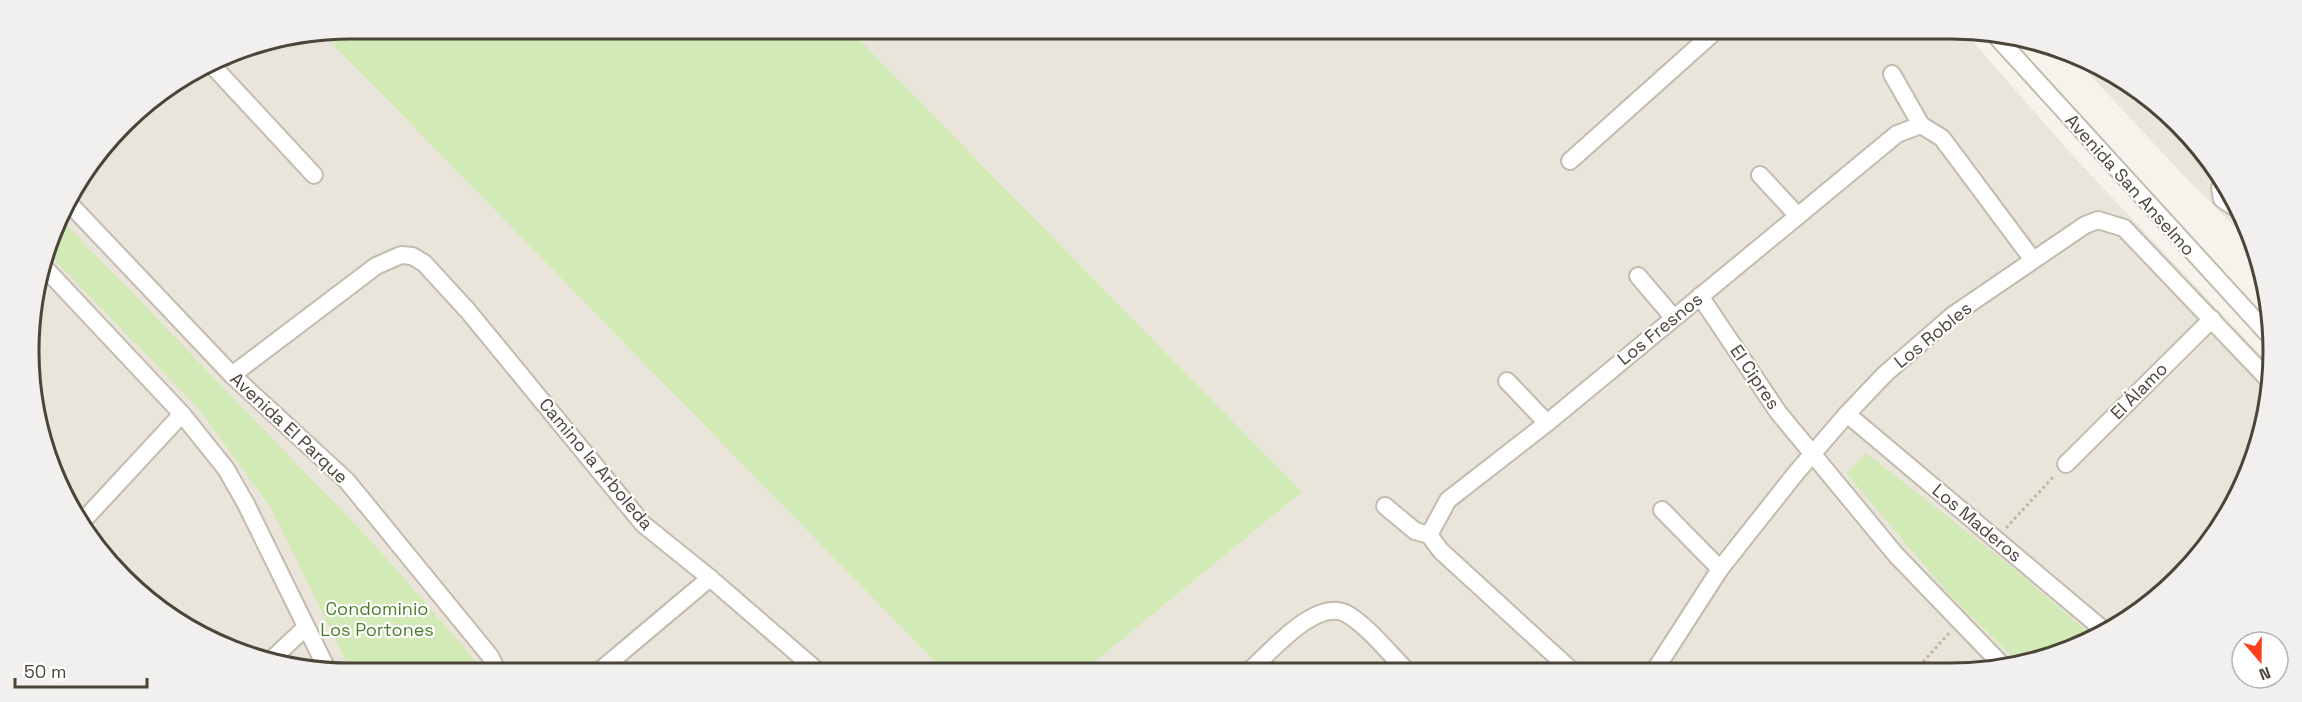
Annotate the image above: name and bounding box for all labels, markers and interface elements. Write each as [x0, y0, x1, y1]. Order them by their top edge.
street label: Avenida San Anselmo [2060, 109, 2200, 260]
street label: Los Fresnos [1612, 287, 1707, 370]
street label: Los Robles [1889, 296, 1976, 373]
street label: El Cipres [1725, 340, 1785, 414]
street label: El Álamo [2105, 357, 2172, 424]
street label: Avenida El Parque [226, 367, 353, 488]
street label: Camino la Arboleda [534, 393, 658, 534]
street label: Los Maderos [1928, 478, 2027, 567]
park label: Condominio Los Portones [320, 597, 434, 641]
north arrow [2230, 630, 2290, 690]
scale bar [15, 651, 147, 689]
text: 50 m [24, 660, 66, 683]
text: N [2256, 662, 2274, 685]

